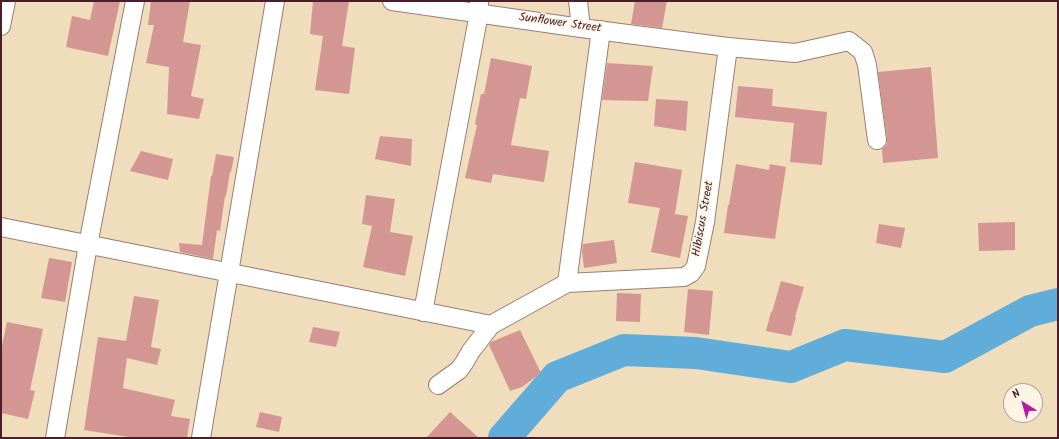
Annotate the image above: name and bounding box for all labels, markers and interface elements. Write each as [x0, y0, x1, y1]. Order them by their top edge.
street label: Sunflower Street [518, 11, 602, 37]
street label: Hibiscus Street [690, 180, 718, 258]
north arrow [1003, 383, 1043, 423]
text: N [1008, 385, 1025, 403]

